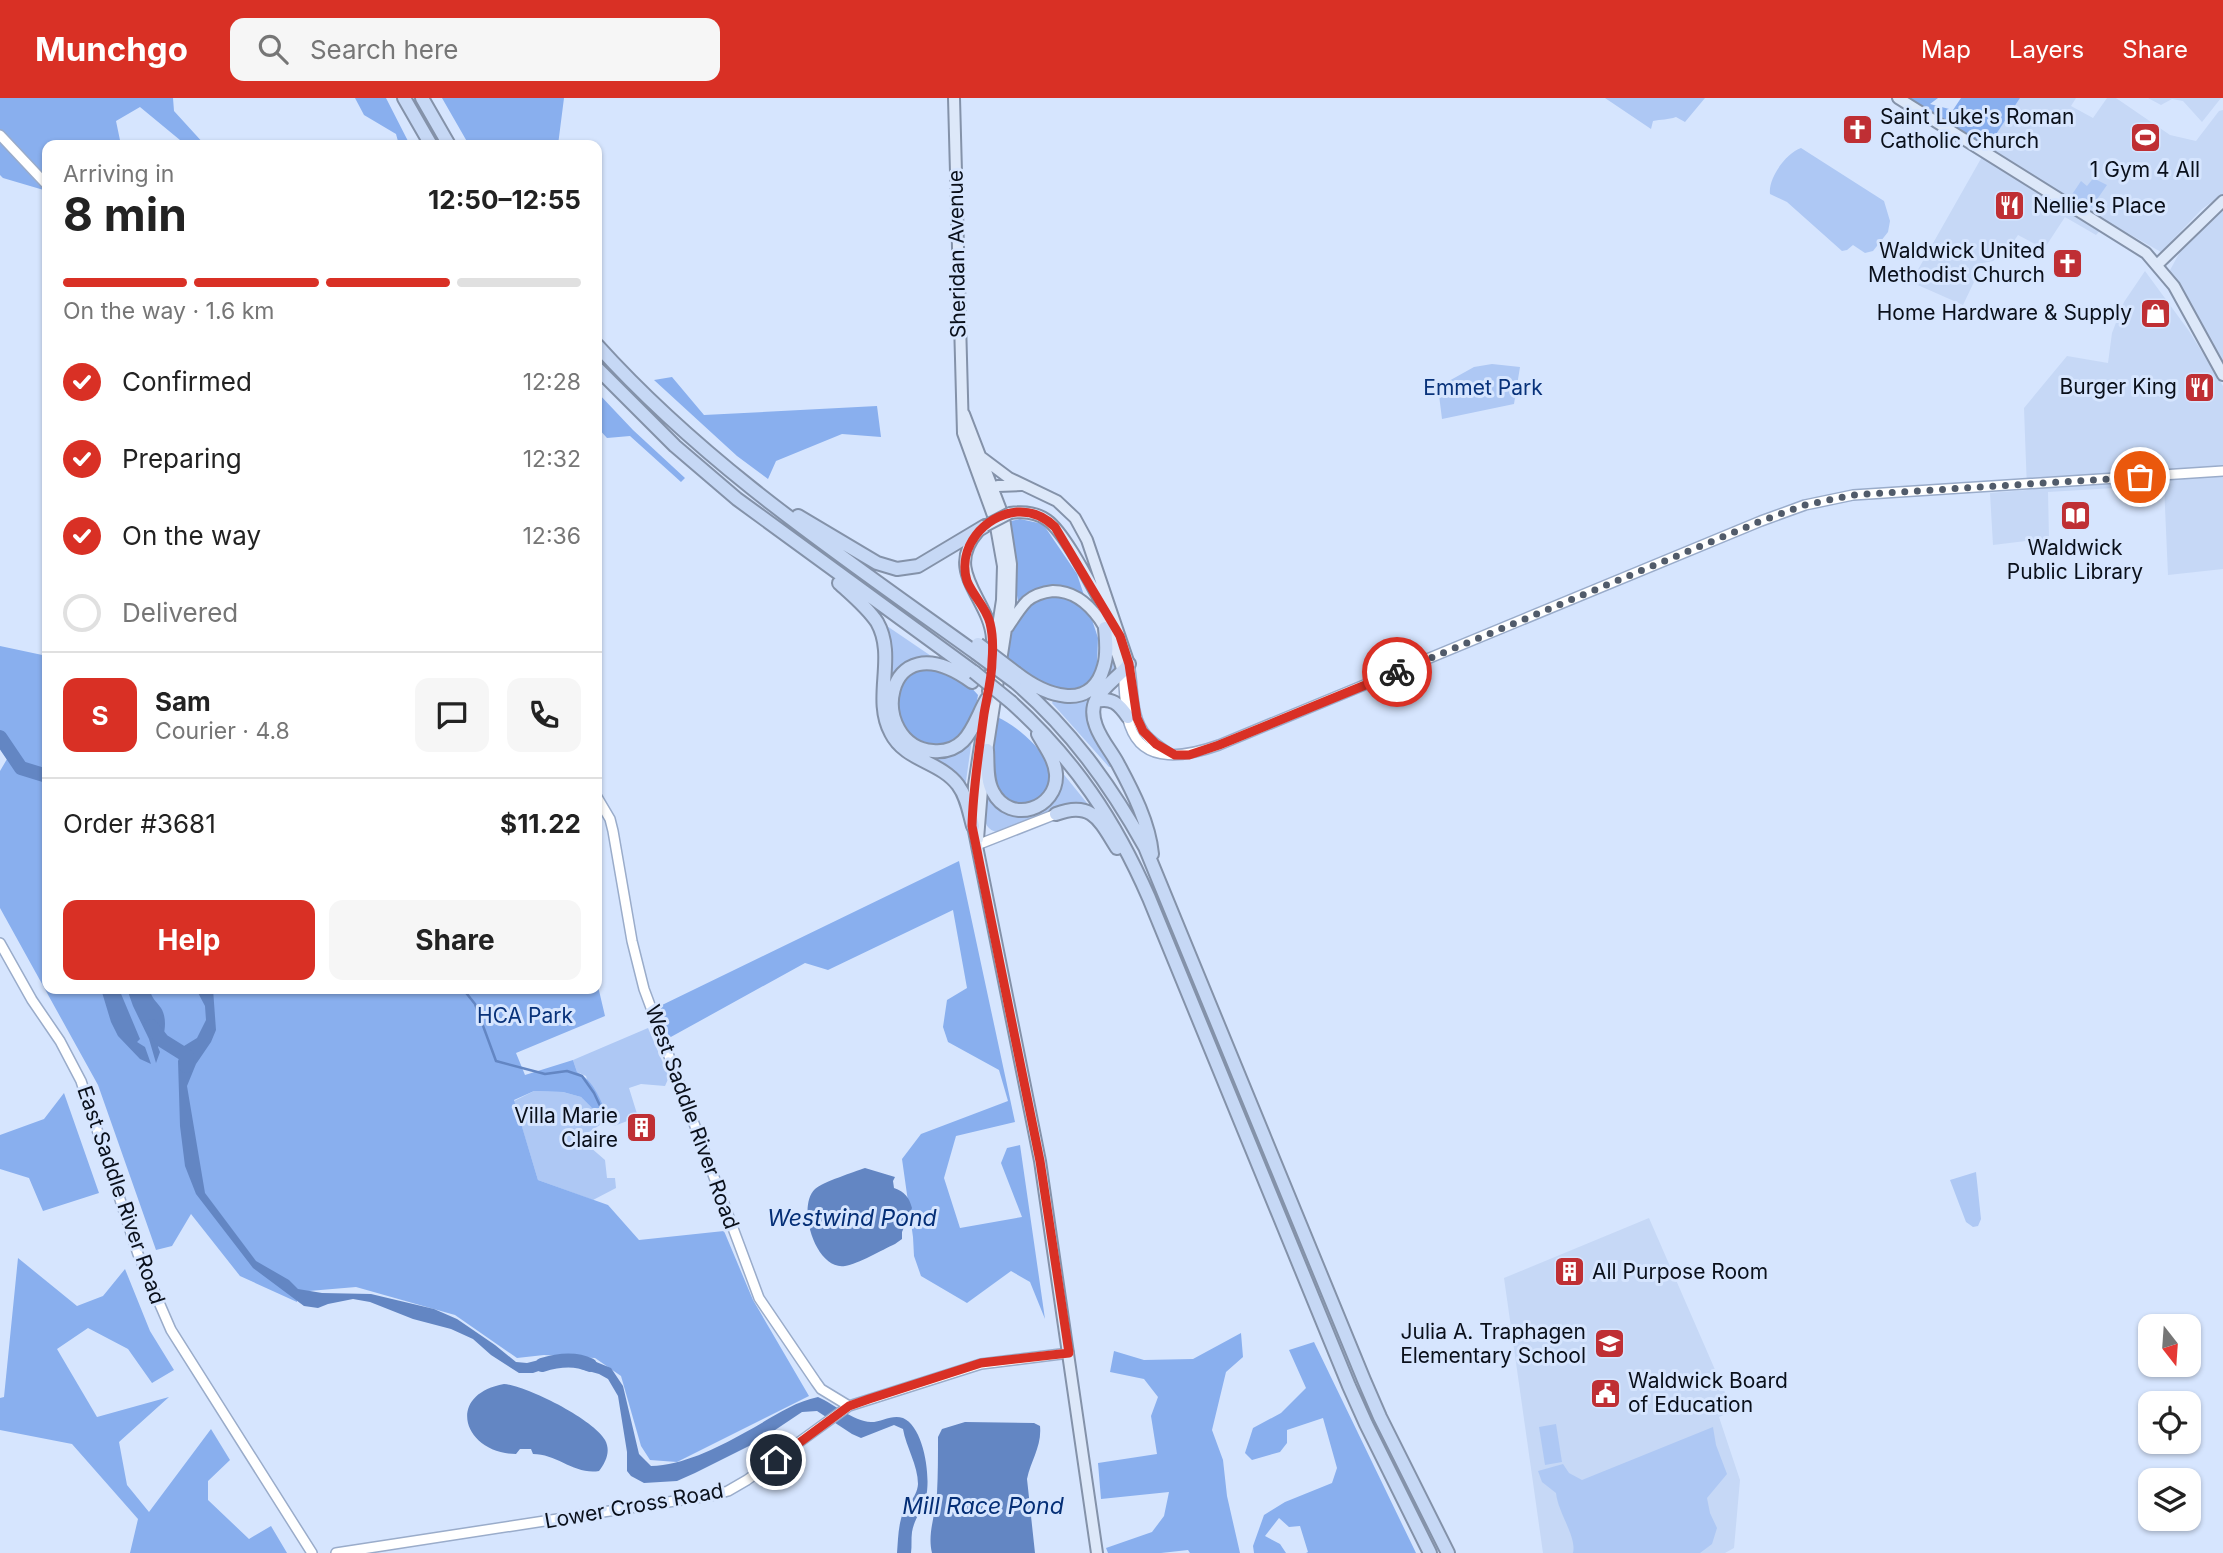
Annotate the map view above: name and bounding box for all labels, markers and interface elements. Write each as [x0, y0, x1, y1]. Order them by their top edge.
search box [230, 18, 720, 81]
text: Munchgo [35, 29, 188, 69]
icon: search [254, 30, 292, 68]
text: Search here [310, 34, 459, 65]
text: Map [1921, 35, 1971, 64]
text: Layers [2009, 35, 2084, 64]
text: Share [2122, 35, 2188, 64]
place label: Saint Luke's Roman Catholic Church [1880, 104, 2075, 153]
church icon: Saint Luke's Roman Catholic Church [1840, 112, 1874, 146]
sports icon: 1 Gym 4 All [2128, 121, 2162, 155]
place label: 1 Gym 4 All [2090, 157, 2200, 182]
text: Arriving in [63, 160, 174, 188]
street label: Sheridan Avenue [943, 170, 970, 338]
text: 12:50–12:55 [428, 184, 581, 215]
text: 8 min [63, 186, 187, 242]
restaurant icon: Nellie's Place [1993, 189, 2027, 223]
place label: Nellie's Place [2033, 193, 2166, 218]
place label: Waldwick United Methodist Church [1868, 238, 2045, 287]
church icon: Waldwick United Methodist Church [2051, 246, 2085, 280]
shop icon: Home Hardware & Supply [2138, 296, 2172, 330]
text: On the way · 1.6 km [63, 297, 274, 325]
place label: Home Hardware & Supply [1877, 300, 2132, 325]
icon: check [63, 363, 101, 401]
text: Confirmed [122, 366, 252, 397]
text: 12:28 [523, 368, 581, 396]
restaurant icon: Burger King [2183, 370, 2217, 404]
place label: Burger King [2060, 374, 2177, 399]
park label: Emmet Park [1423, 375, 1543, 400]
icon: check [63, 440, 101, 478]
text: Preparing [122, 443, 242, 474]
text: 12:32 [523, 445, 581, 473]
pin [2110, 447, 2170, 507]
icon: bag [2121, 458, 2159, 496]
library icon: Waldwick Public Library [2058, 499, 2092, 533]
icon: check [63, 517, 101, 555]
text: On the way [122, 520, 261, 551]
text: 12:36 [523, 522, 581, 550]
place label: Waldwick Public Library [2007, 535, 2143, 584]
text: Delivered [122, 597, 238, 628]
courier [1362, 637, 1432, 707]
icon: bike [1378, 653, 1416, 691]
button: chat [415, 678, 489, 752]
button: phone [507, 678, 581, 752]
text: Sam [155, 686, 211, 717]
text: S [91, 700, 109, 731]
text: Courier · 4.8 [155, 717, 290, 745]
text: Order #3681 [63, 808, 216, 839]
text: $11.22 [500, 808, 581, 839]
button: Help [63, 900, 315, 980]
button: Share [329, 900, 581, 980]
street label: West Saddle River Road [640, 1001, 745, 1232]
park label: HCA Park [477, 1003, 573, 1028]
street label: East Saddle River Road [72, 1082, 171, 1307]
place label: Villa Marie Claire [514, 1103, 618, 1152]
building icon: Villa Marie Claire [624, 1111, 658, 1145]
water label: Westwind Pond [767, 1204, 938, 1232]
building icon: All Purpose Room [1552, 1255, 1586, 1289]
place label: All Purpose Room [1592, 1259, 1768, 1284]
north arrow [2138, 1314, 2202, 1377]
map controls [2138, 1314, 2201, 1531]
place label: Julia A. Traphagen Elementary School [1400, 1319, 1586, 1368]
school or university icon: Julia A. Traphagen Elementary School [1592, 1327, 1626, 1361]
place label: Waldwick Board of Education [1628, 1368, 1788, 1417]
public building icon: Waldwick Board of Education [1588, 1376, 1622, 1410]
button: locate [2138, 1391, 2201, 1454]
pin [746, 1430, 806, 1490]
icon: home [757, 1441, 795, 1479]
button: layers [2138, 1468, 2201, 1531]
street label: Lower Cross Road [543, 1477, 725, 1534]
water label: Mill Race Pond [902, 1492, 1065, 1520]

